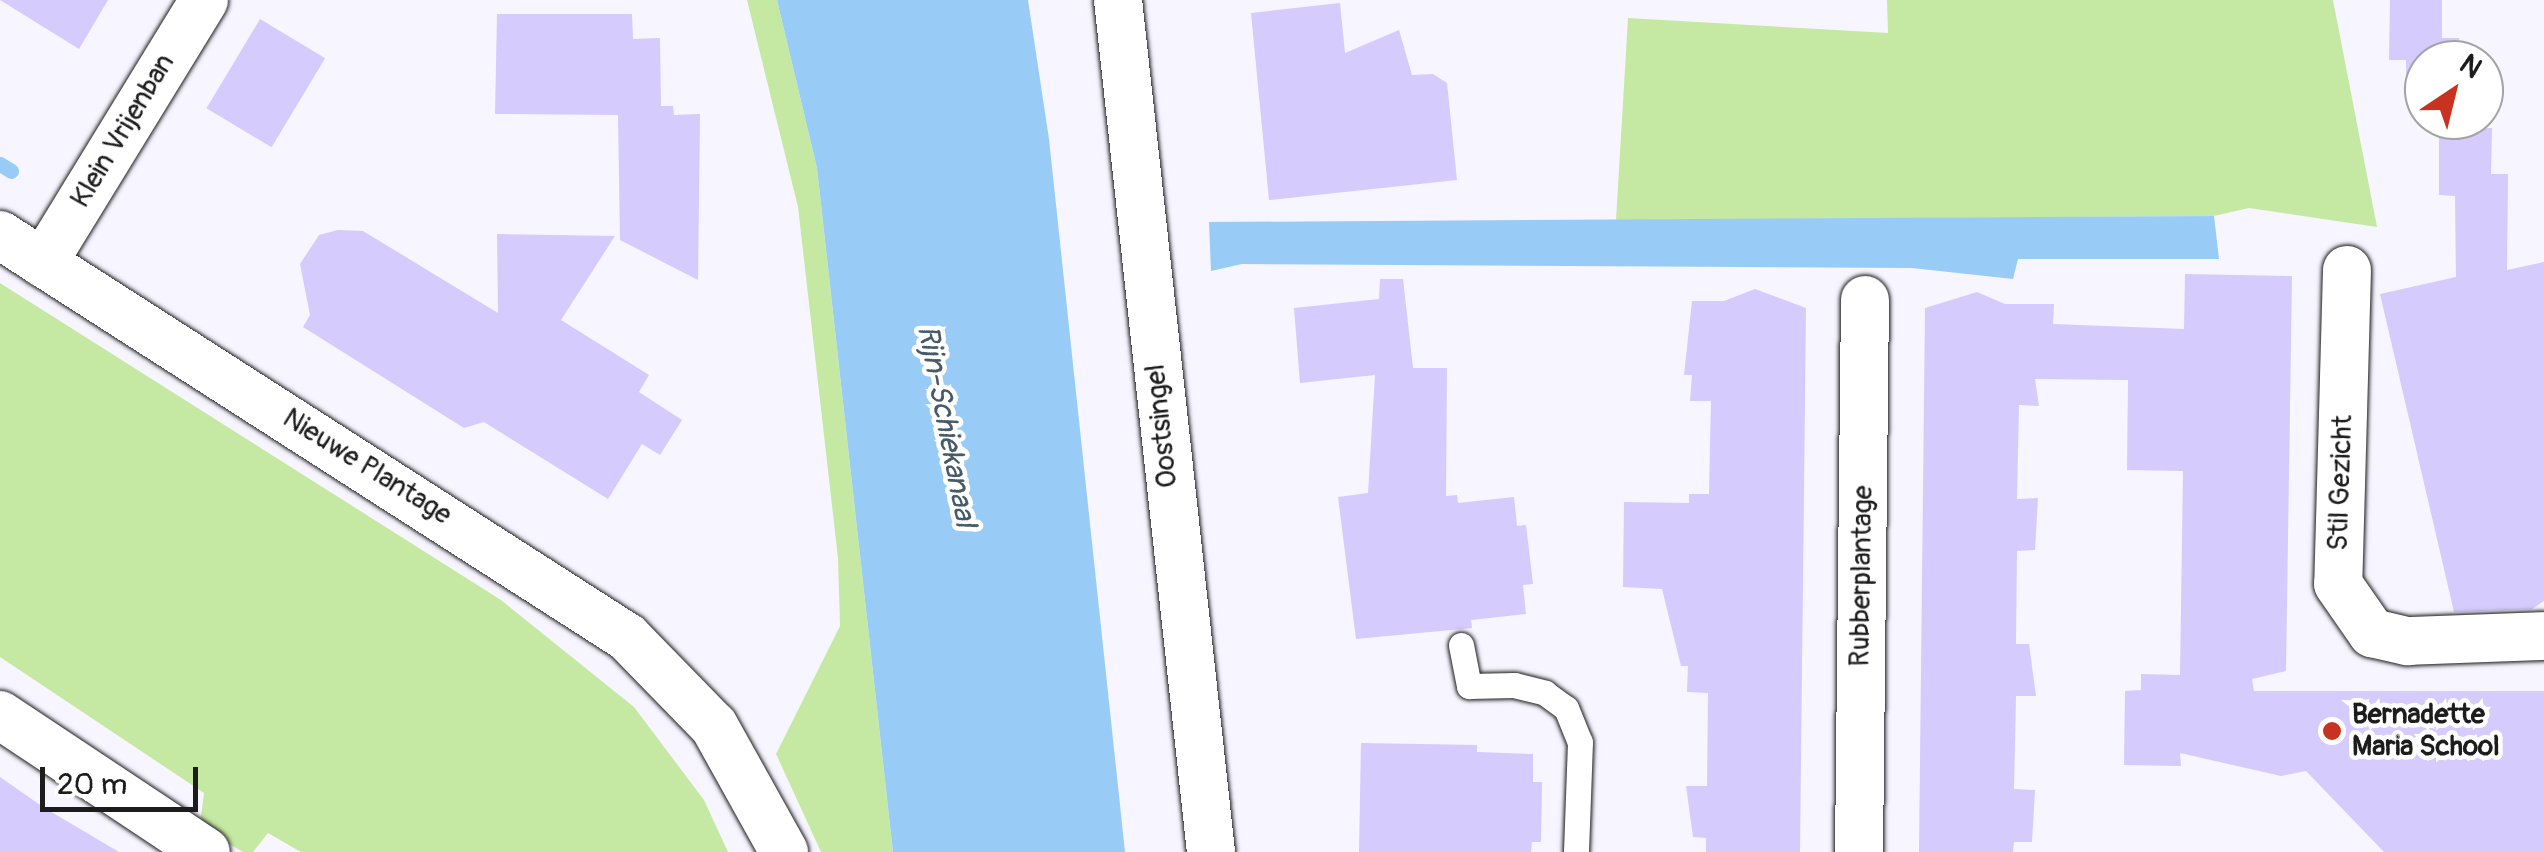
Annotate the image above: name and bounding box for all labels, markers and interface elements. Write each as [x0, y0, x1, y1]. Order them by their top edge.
north arrow [2404, 40, 2504, 140]
text: N [2453, 47, 2488, 86]
street label: Klein Vrijenban [64, 48, 182, 214]
water label: Rijn-Schiekanaal [909, 322, 983, 530]
street label: Oostsingel [1139, 362, 1185, 490]
street label: Nieuwe Plantage [276, 402, 458, 532]
street label: Stil Gezicht [2322, 414, 2360, 552]
street label: Rubberplantage [1844, 485, 1880, 667]
place label: Bernadette Maria School [2352, 698, 2500, 764]
marker: Bernadette Maria School [2321, 720, 2343, 742]
scale bar [45, 747, 202, 809]
text: 20 m [57, 766, 127, 803]

